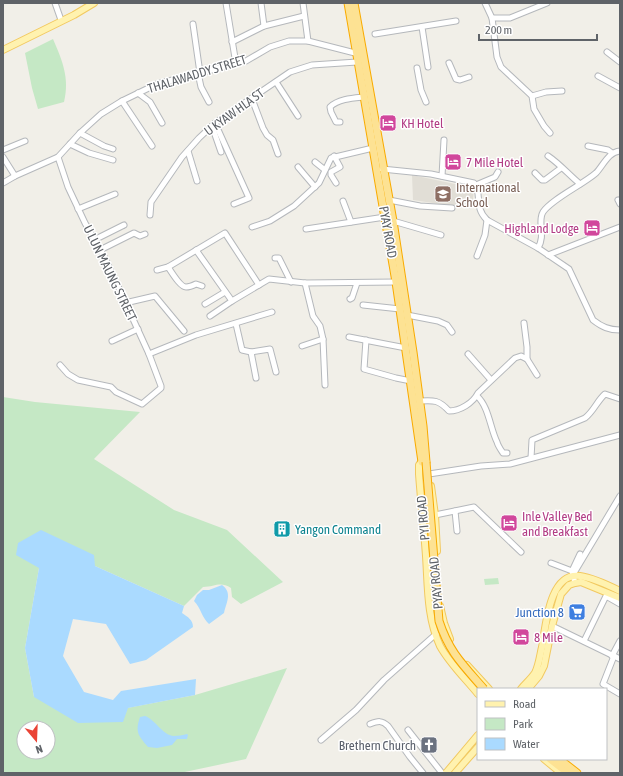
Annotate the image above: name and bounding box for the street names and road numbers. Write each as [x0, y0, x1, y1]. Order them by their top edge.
street label: THALAWADDY STREET [146, 52, 248, 96]
street label: U KYAW HLA ST [201, 85, 267, 139]
street label: PYAY ROAD [376, 205, 400, 259]
street label: U LUN MAUNG STREET [80, 222, 140, 324]
street label: PYI ROAD [414, 495, 432, 541]
street label: PYAY ROAD [426, 556, 446, 610]

